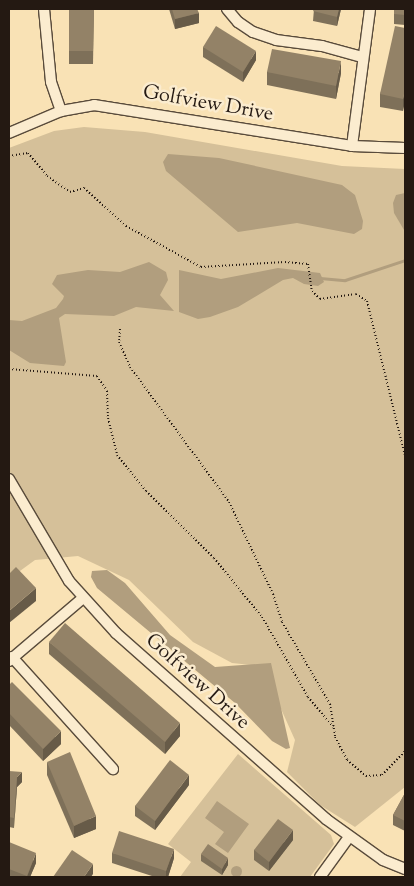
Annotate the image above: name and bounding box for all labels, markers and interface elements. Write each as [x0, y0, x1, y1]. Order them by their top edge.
street label: Golfview Drive [141, 81, 275, 127]
street label: Golfview Drive [140, 629, 254, 735]

